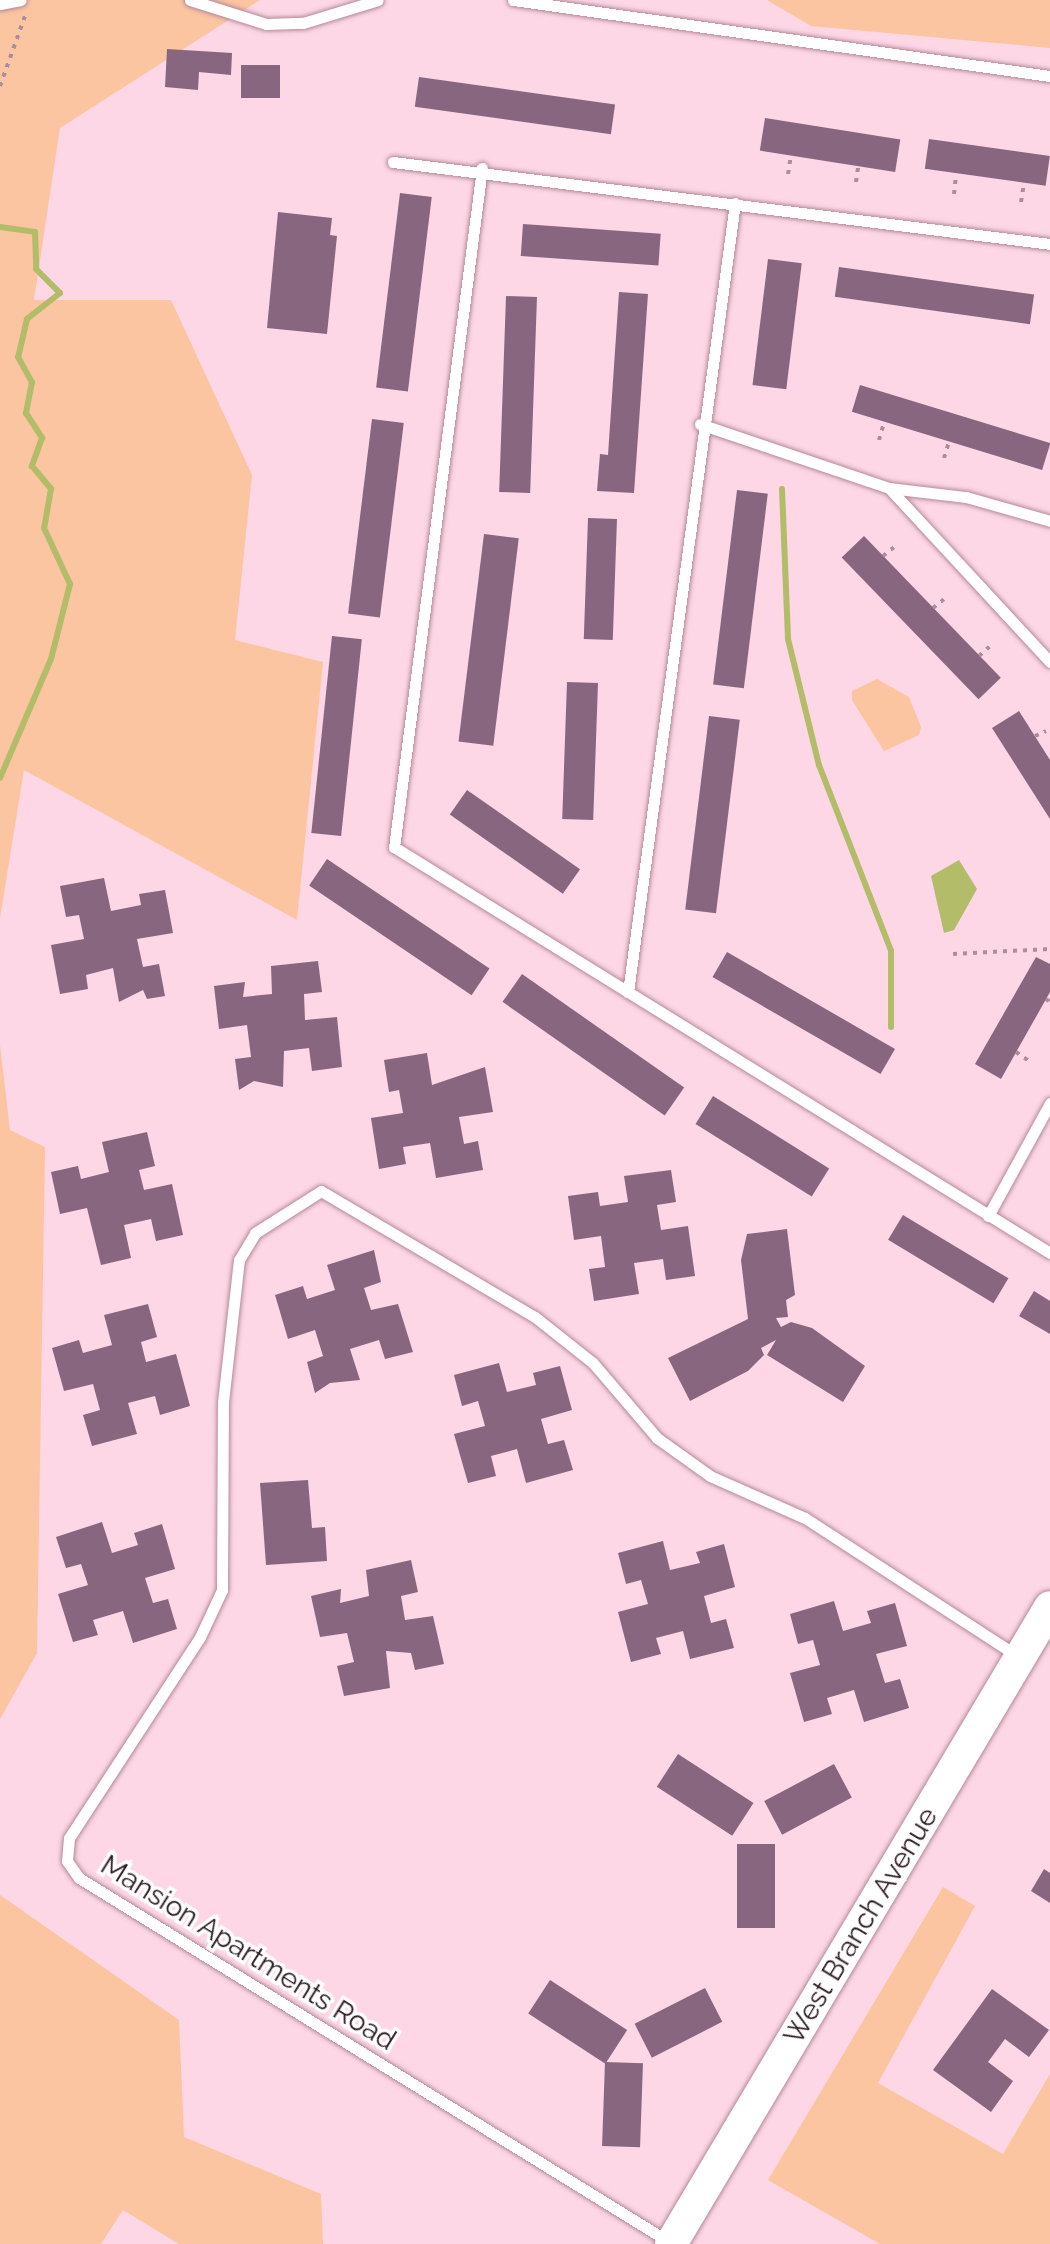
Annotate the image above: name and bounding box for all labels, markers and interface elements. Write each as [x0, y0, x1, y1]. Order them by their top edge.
street label: West Branch Avenue [777, 1801, 945, 2051]
street label: Mansion Apartments Road [94, 1848, 402, 2058]

